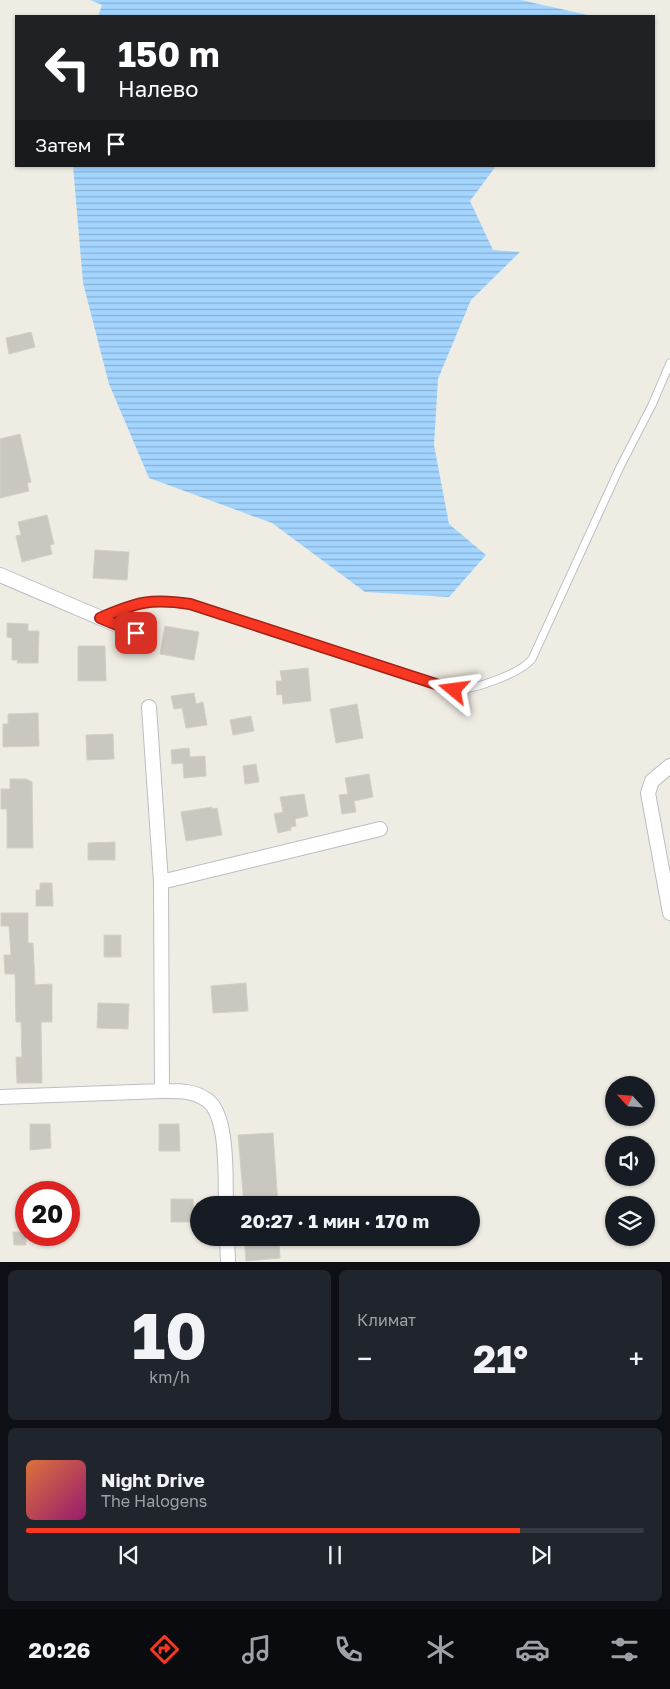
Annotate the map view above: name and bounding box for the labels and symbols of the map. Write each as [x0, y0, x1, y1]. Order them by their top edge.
pin [115, 612, 157, 654]
position arrow [427, 663, 479, 715]
north arrow [605, 1076, 655, 1126]
speed limit sign: 20 [15, 1181, 80, 1246]

